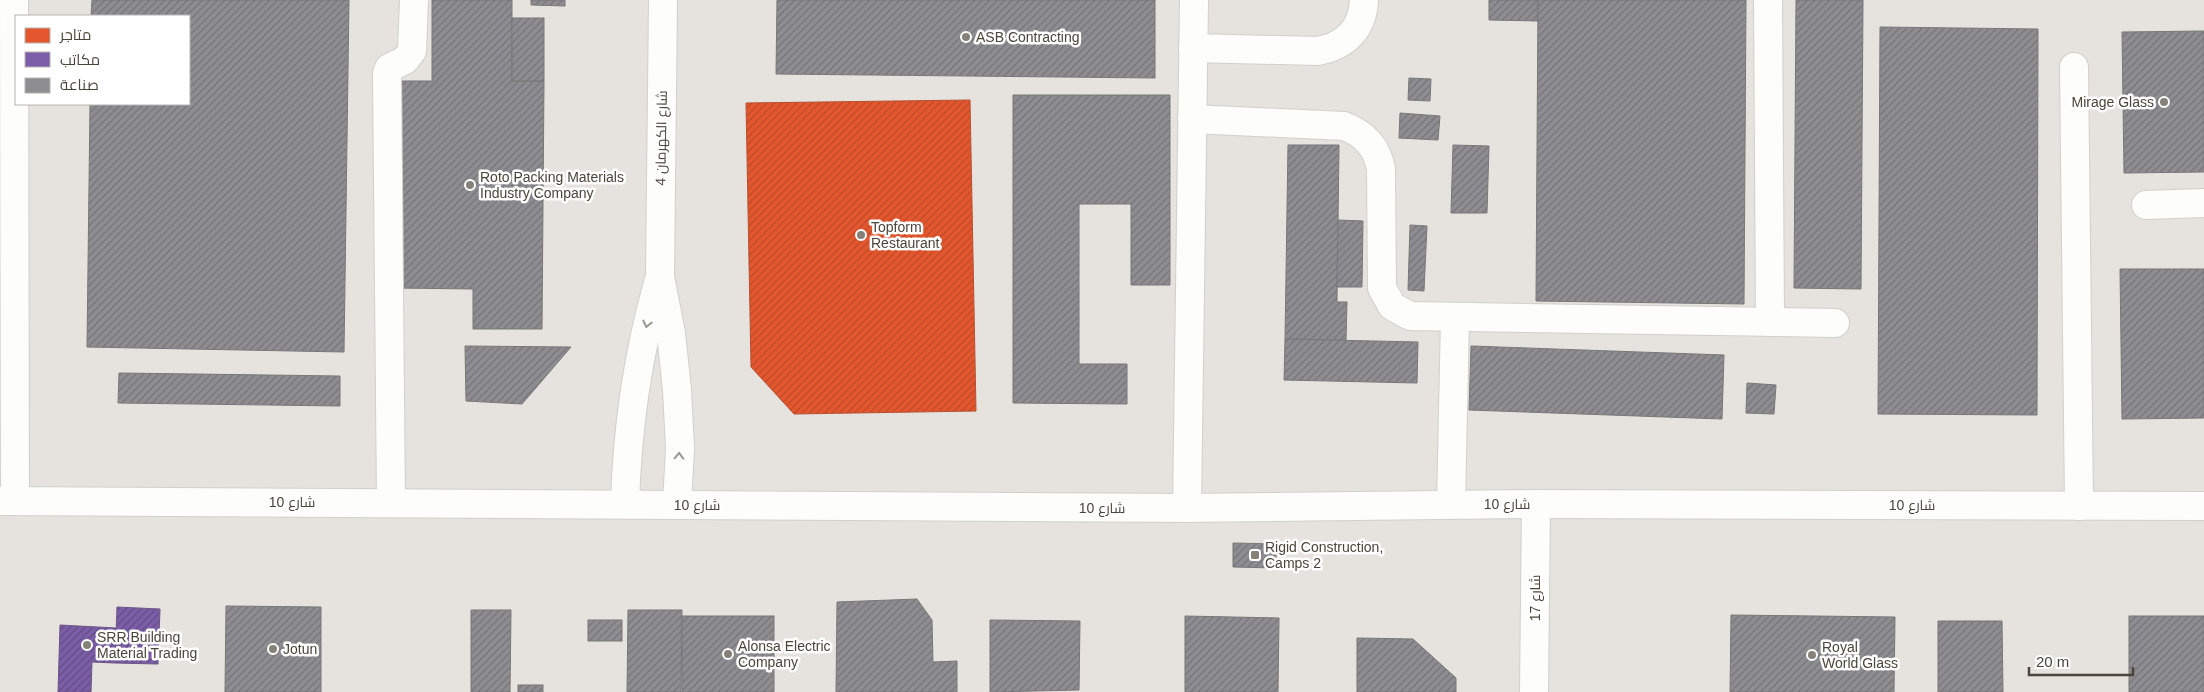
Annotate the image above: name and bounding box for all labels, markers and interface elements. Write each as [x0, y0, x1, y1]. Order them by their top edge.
legend [15, 15, 190, 105]
text: متاجر [59, 26, 91, 44]
place label: ASB Contracting [976, 29, 1080, 45]
marker: ASB Contracting [960, 31, 972, 43]
text: مكاتب [60, 51, 100, 68]
text: صناعة [60, 76, 99, 93]
street label: شارع الكهرمان 4 [652, 90, 671, 186]
place label: Mirage Glass [2072, 94, 2154, 110]
marker: Mirage Glass [2158, 96, 2170, 108]
place label: Roto Packing Materials Industry Company [480, 169, 624, 201]
marker: Roto Packing Materials Industry Company [464, 179, 476, 191]
place label: Topform Restaurant [871, 219, 940, 251]
marker: Topform Restaurant [855, 229, 867, 241]
one-way arrow [642, 319, 653, 328]
one-way arrow [674, 452, 685, 460]
street label: شارع 10 [269, 494, 315, 511]
street label: شارع 10 [1484, 496, 1530, 513]
street label: شارع 10 [674, 497, 720, 514]
street label: شارع 10 [1889, 497, 1935, 514]
street label: شارع 10 [1079, 500, 1125, 517]
place label: Rigid Construction, Camps 2 [1265, 539, 1383, 571]
marker: Rigid Construction, Camps 2 [1249, 549, 1261, 561]
street label: شارع 17 [1527, 575, 1544, 621]
place label: SRR Building Material Trading [97, 629, 197, 661]
place label: Alonsa Electric Company [738, 638, 831, 670]
marker: SRR Building Material Trading [81, 639, 93, 651]
place label: Royal World Glass [1822, 639, 1898, 671]
place label: Jotun [283, 641, 317, 657]
marker: Jotun [267, 643, 279, 655]
scale bar [2029, 644, 2133, 676]
marker: Alonsa Electric Company [722, 648, 734, 660]
marker: Royal World Glass [1806, 649, 1818, 661]
text: 20 m [2036, 653, 2069, 670]

